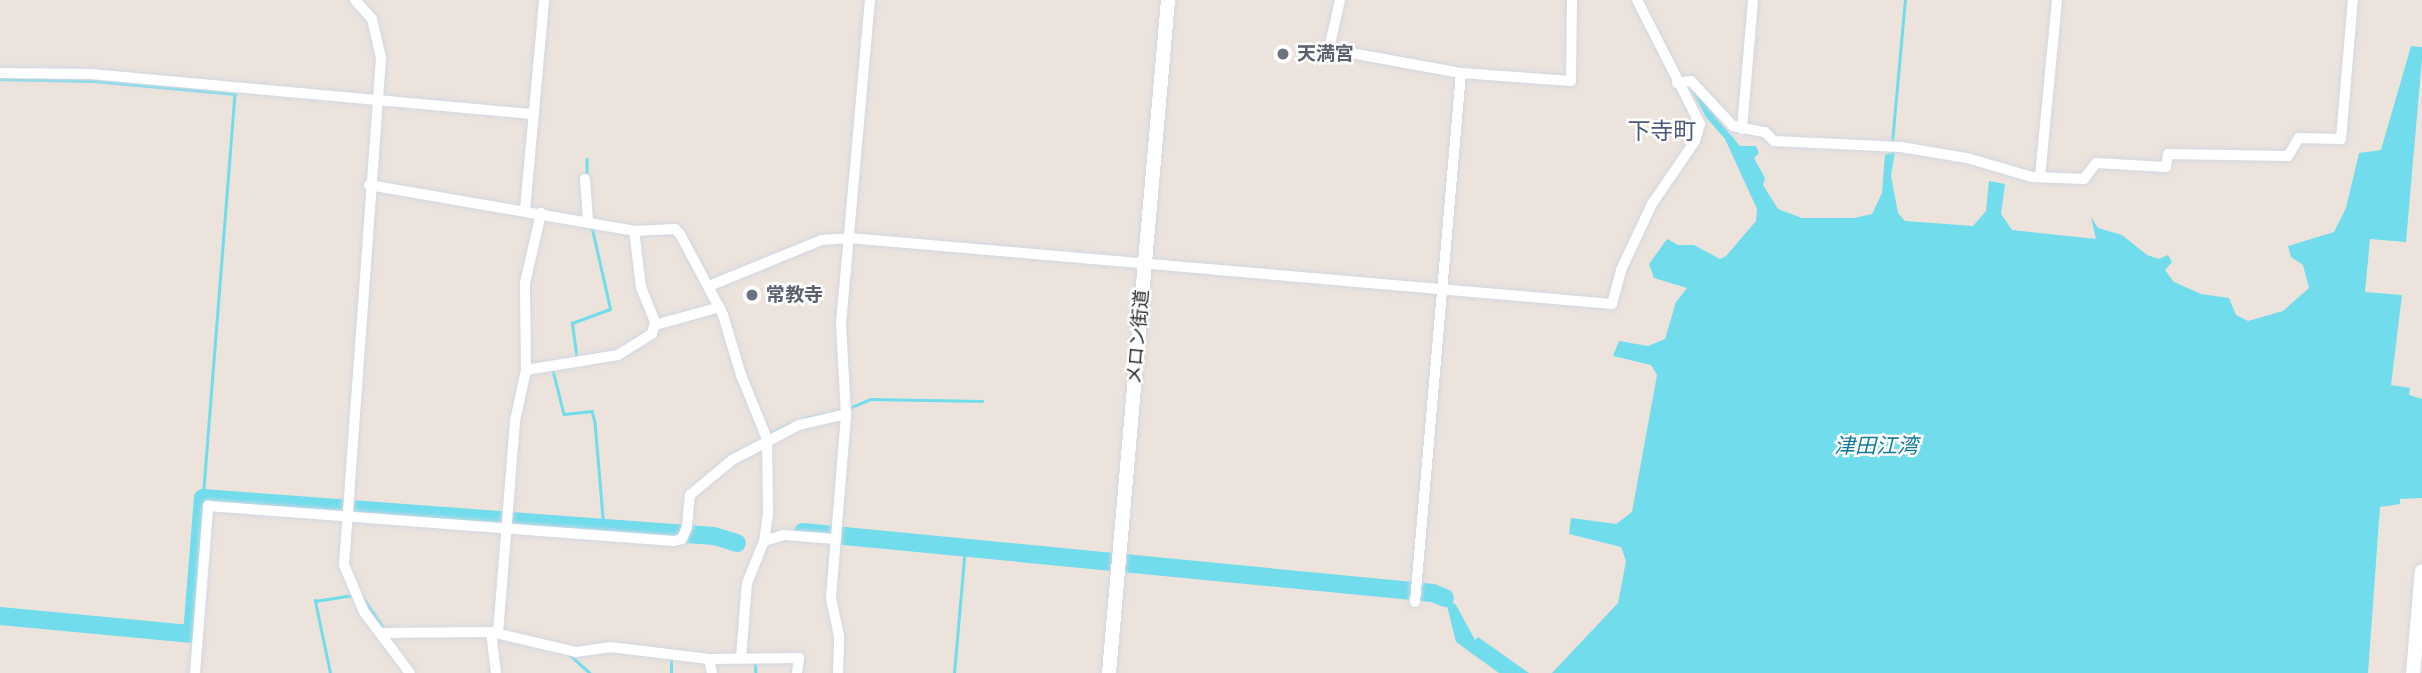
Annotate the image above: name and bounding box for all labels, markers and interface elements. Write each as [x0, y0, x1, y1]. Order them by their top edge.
place label: 天満宮 [1297, 43, 1354, 65]
marker: 天満宮 [1275, 46, 1291, 62]
district label: 下寺町 [1628, 117, 1696, 145]
place label: 常教寺 [766, 284, 823, 306]
marker: 常教寺 [744, 287, 760, 303]
street label: メロン街道 [1123, 289, 1153, 385]
water label: 津田江湾 [1834, 433, 1918, 459]

